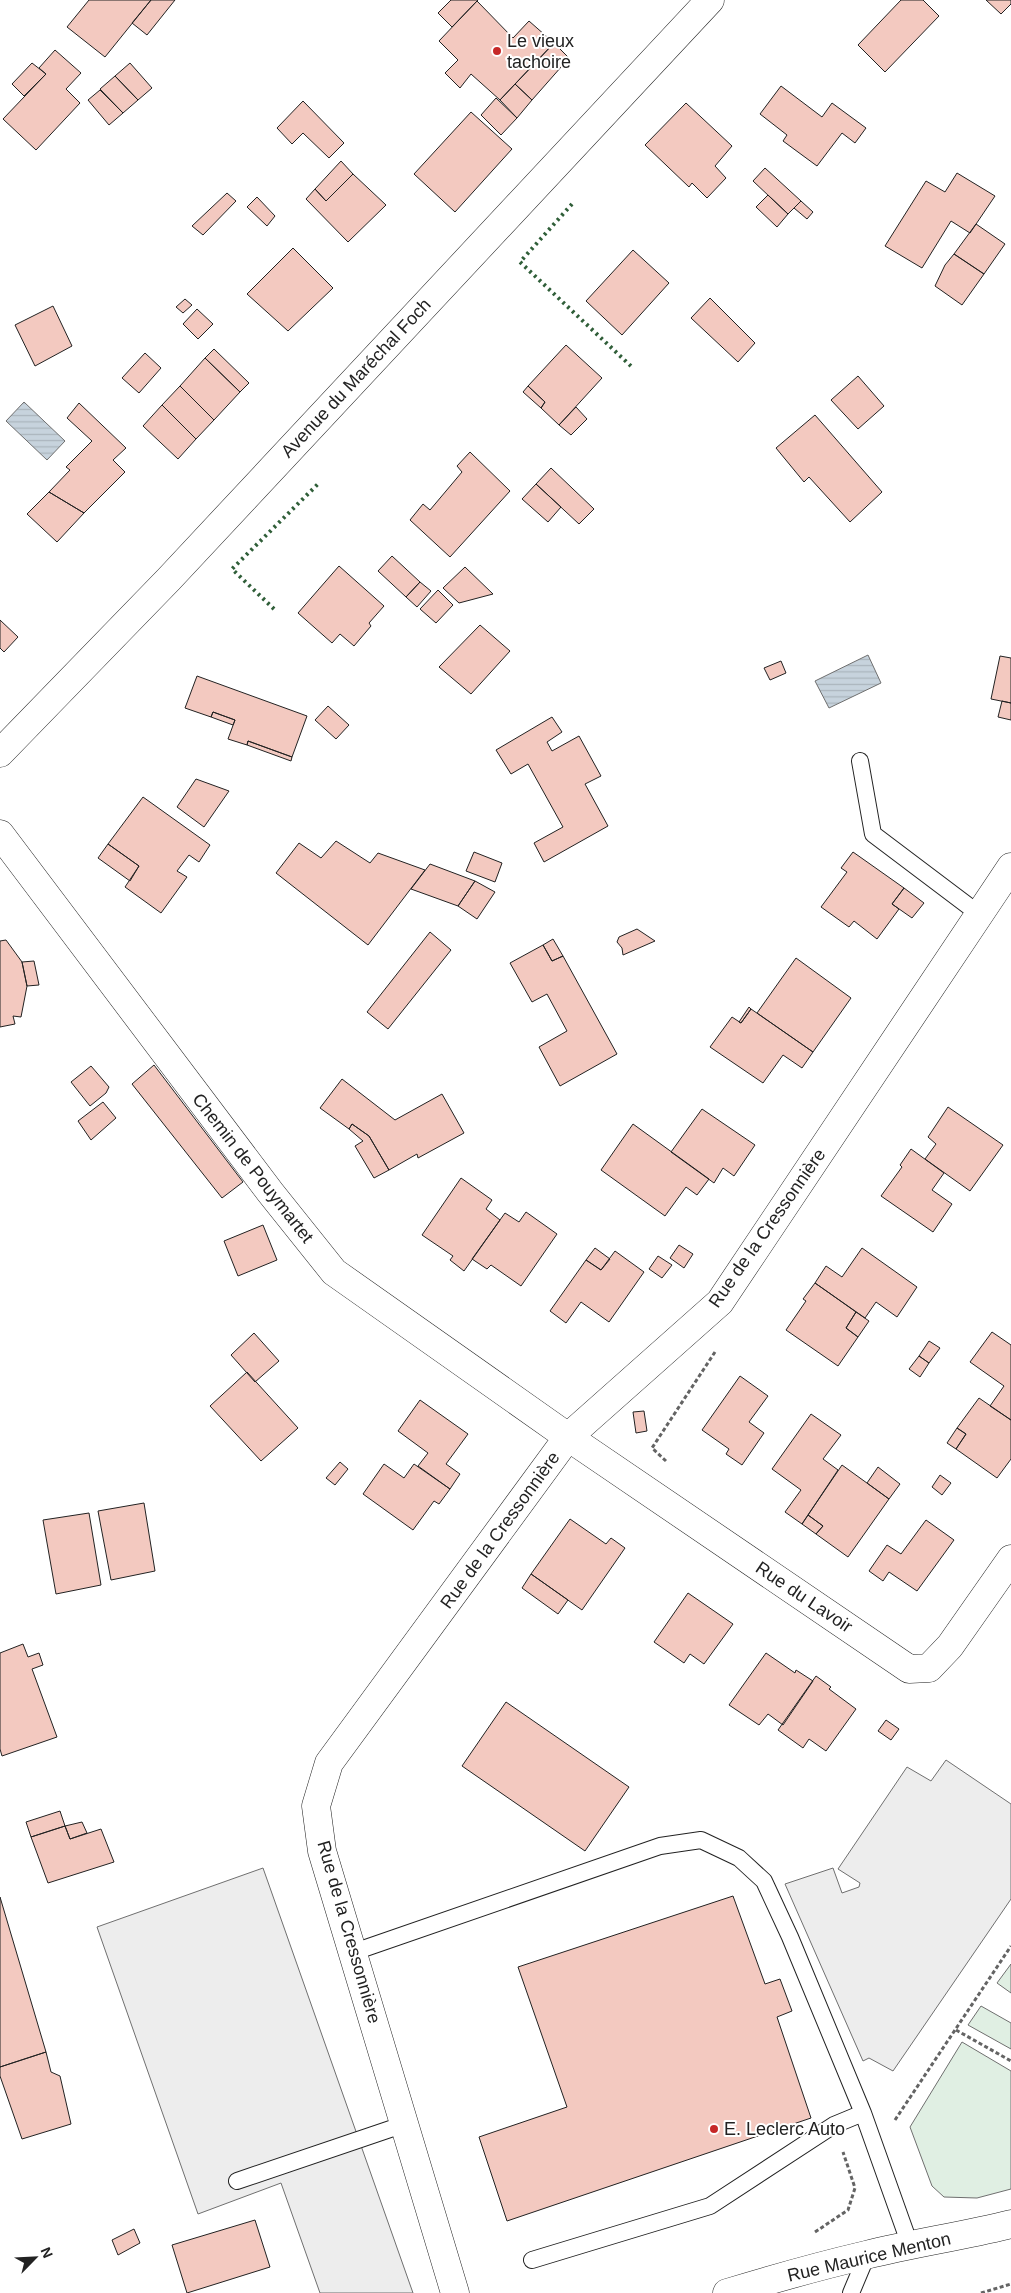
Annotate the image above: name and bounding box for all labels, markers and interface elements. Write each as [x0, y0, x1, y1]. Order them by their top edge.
place label: Le vieux tachoire [507, 31, 574, 72]
marker: Le vieux tachoire [491, 45, 503, 57]
street label: Avenue du Maréchal Foch [277, 294, 435, 462]
street label: Chemin de Pouymartet [188, 1089, 318, 1247]
street label: Rue de la Cressonnière [705, 1145, 829, 1311]
street label: Rue de la Cressonnière [436, 1448, 564, 1612]
street label: Rue du Lavoir [752, 1557, 856, 1637]
street label: Rue de la Cressonnière [313, 1838, 385, 2026]
place label: E. Leclerc Auto [724, 2119, 845, 2139]
marker: E. Leclerc Auto [708, 2123, 720, 2135]
street label: Rue Maurice Menton [785, 2228, 953, 2286]
north arrow [10, 2233, 60, 2283]
text: N [38, 2245, 56, 2261]

